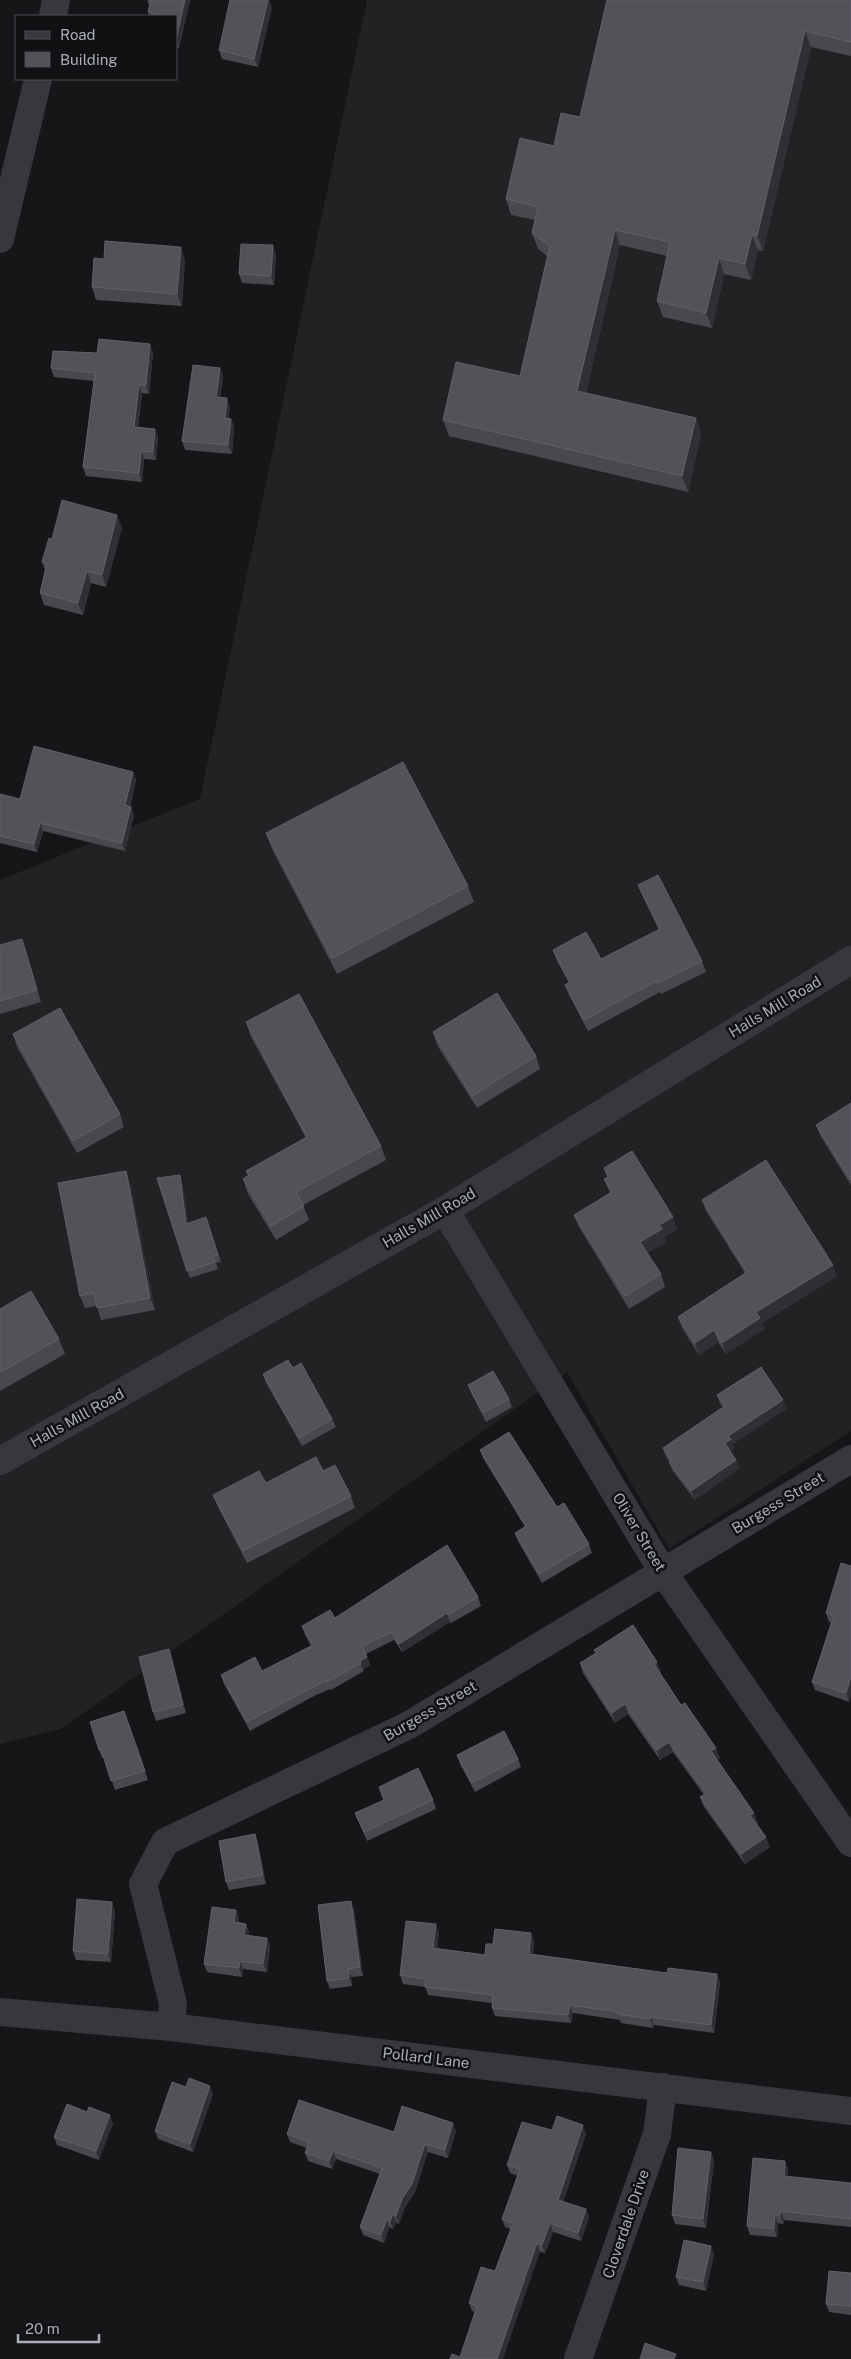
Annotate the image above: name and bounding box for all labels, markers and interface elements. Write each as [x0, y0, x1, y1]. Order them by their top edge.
legend [15, 15, 178, 80]
text: Road [60, 26, 96, 43]
text: Building [60, 51, 118, 68]
street label: Halls Mill Road [725, 972, 824, 1041]
street label: Halls Mill Road [379, 1184, 478, 1251]
street label: Halls Mill Road [27, 1385, 127, 1450]
street label: Burgess Street [729, 1468, 827, 1537]
street label: Oliver Street [609, 1490, 670, 1574]
street label: Burgess Street [380, 1677, 479, 1744]
street label: Pollard Lane [382, 2044, 470, 2071]
street label: Cloverdale Drive [599, 2167, 652, 2280]
scale bar [18, 2312, 99, 2344]
text: 20 m [25, 2320, 60, 2337]

